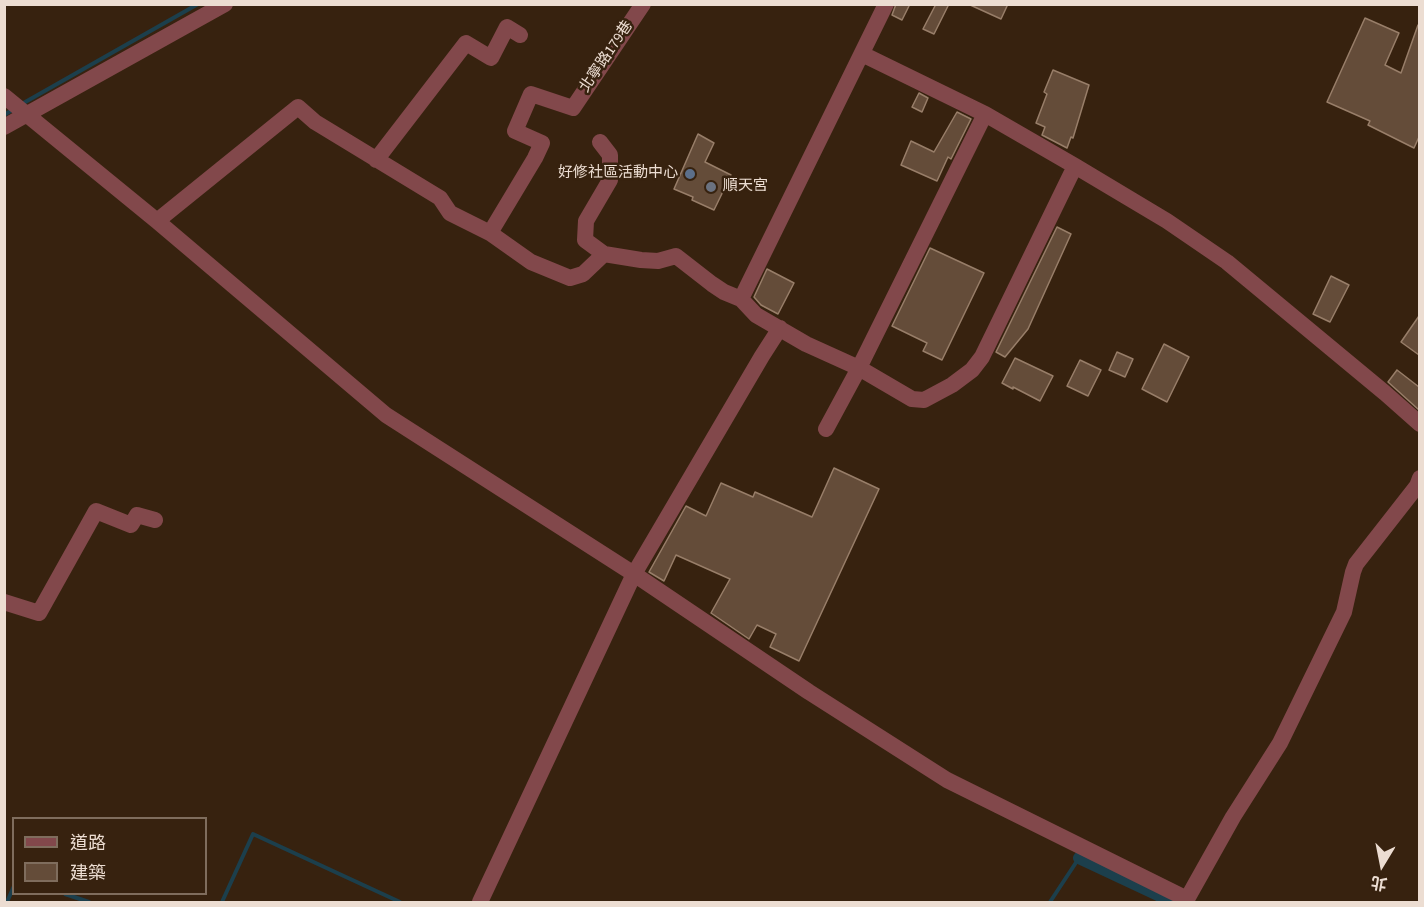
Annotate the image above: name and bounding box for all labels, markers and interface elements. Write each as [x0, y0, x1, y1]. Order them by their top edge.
street label: 北寧路179巷 [577, 18, 637, 96]
place label: 好修社區活動中心 [558, 165, 678, 183]
marker: 好修社區活動中心 [683, 167, 697, 181]
place label: 順天宮 [723, 178, 768, 196]
marker: 順天宮 [704, 180, 718, 194]
legend [12, 817, 207, 895]
text: 道路 [70, 831, 106, 856]
north arrow [1352, 835, 1412, 895]
text: 建築 [70, 861, 106, 886]
text: 北 [1369, 871, 1389, 895]

